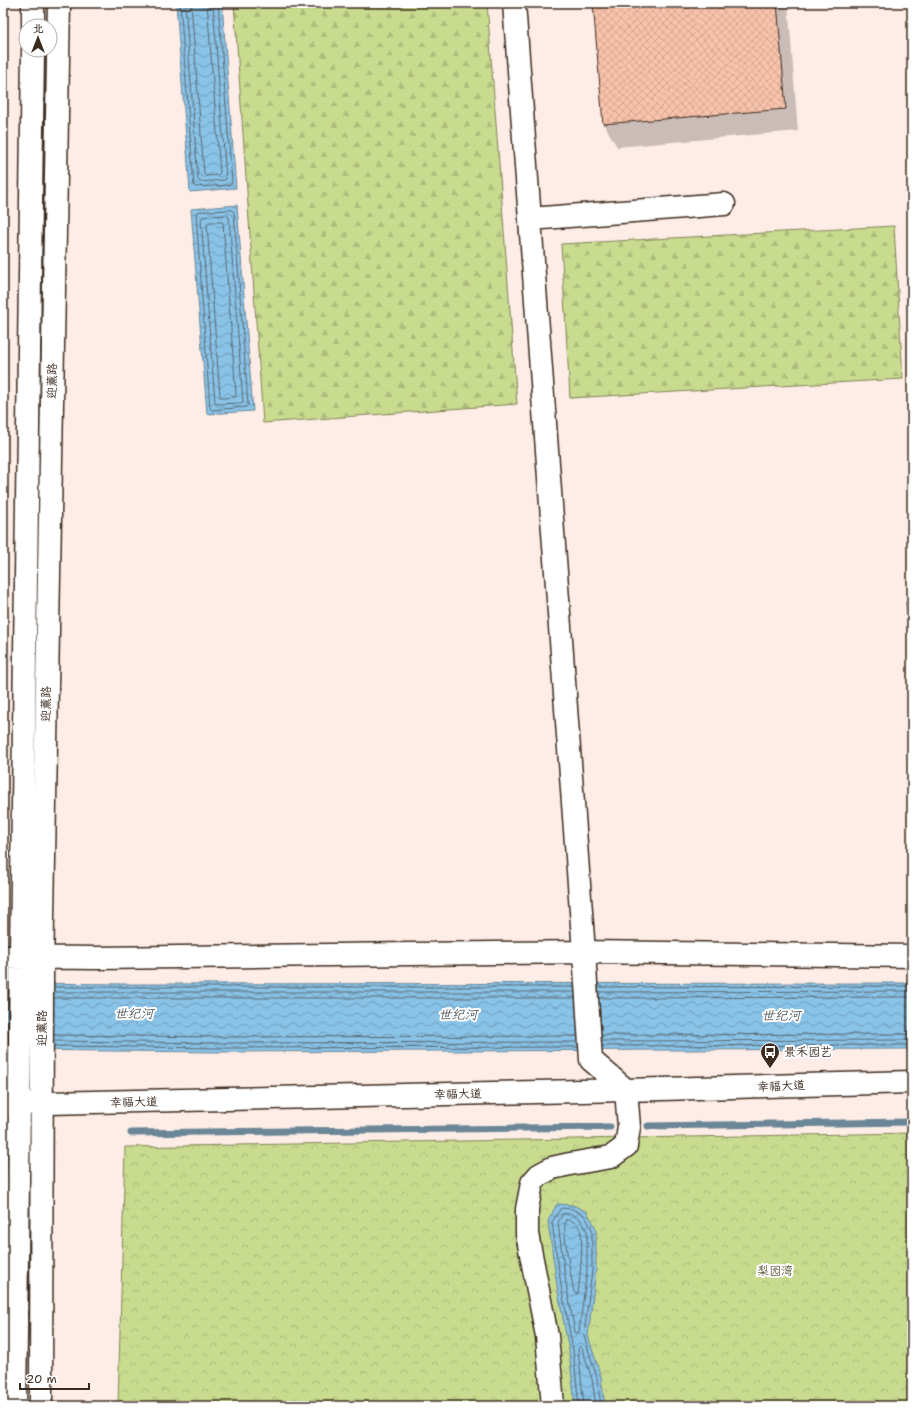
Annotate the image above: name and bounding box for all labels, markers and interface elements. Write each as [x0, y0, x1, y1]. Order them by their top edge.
north arrow [18, 18, 58, 58]
text: 北 [33, 21, 44, 36]
street label: 迎薰路 [44, 363, 60, 399]
street label: 迎薰路 [38, 686, 54, 722]
water label: 世纪河 [114, 1005, 155, 1022]
water label: 世纪河 [438, 1006, 479, 1023]
water label: 世纪河 [761, 1007, 802, 1024]
street label: 迎薰路 [34, 1010, 50, 1046]
bus stop icon: 景禾园艺 [759, 1041, 781, 1069]
place label: 景禾园艺 [784, 1044, 832, 1060]
street label: 幸福大道 [757, 1077, 805, 1095]
street label: 幸福大道 [434, 1086, 482, 1102]
street label: 幸福大道 [110, 1094, 158, 1110]
park label: 梨园湾 [757, 1263, 793, 1279]
scale bar [20, 1365, 89, 1391]
text: 20 m [26, 1371, 57, 1387]

